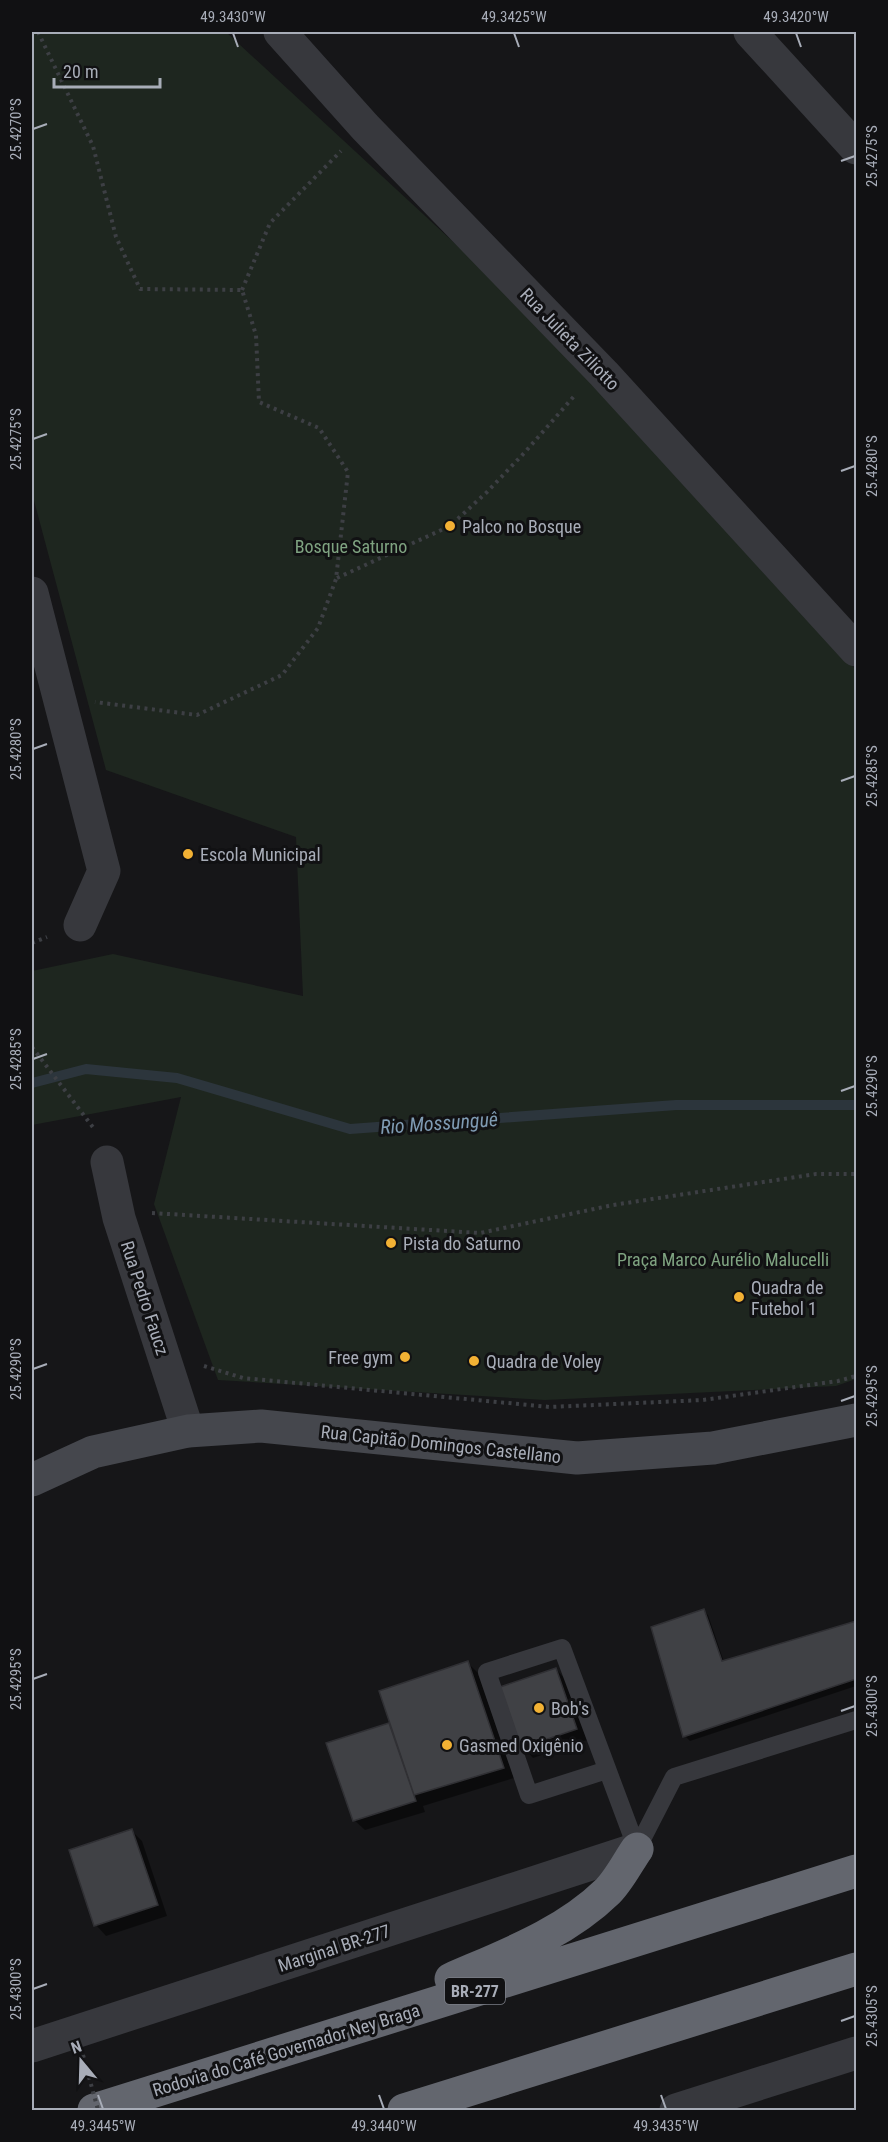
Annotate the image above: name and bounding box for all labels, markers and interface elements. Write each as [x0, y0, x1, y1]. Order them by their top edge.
text: 49.3430°W [200, 8, 266, 26]
text: 49.3425°W [481, 8, 547, 26]
text: 49.3420°W [763, 8, 829, 26]
scale bar [54, 51, 160, 89]
text: 20 m [63, 61, 98, 82]
text: 25.4270°S [7, 98, 25, 160]
text: 25.4275°S [863, 125, 881, 187]
street label: Rua Julieta Ziliotto [516, 284, 624, 394]
text: 25.4275°S [7, 408, 25, 470]
text: 25.4280°S [863, 435, 881, 497]
place label: Palco no Bosque [462, 516, 581, 537]
marker: Palco no Bosque [443, 519, 457, 533]
park label: Bosque Saturno [295, 536, 407, 557]
text: 25.4280°S [7, 718, 25, 780]
text: 25.4285°S [863, 745, 881, 807]
place label: Escola Municipal [200, 844, 321, 865]
marker: Escola Municipal [181, 847, 195, 861]
text: 25.4285°S [7, 1028, 25, 1090]
text: 25.4290°S [863, 1055, 881, 1117]
water label: Rio Mossunguê [379, 1107, 499, 1139]
place label: Pista do Saturno [403, 1233, 521, 1254]
marker: Pista do Saturno [384, 1236, 398, 1250]
street label: Rua Pedro Faucz [117, 1238, 173, 1358]
park label: Praça Marco Aurélio Malucelli [617, 1249, 829, 1270]
place label: Quadra de Futebol 1 [751, 1277, 823, 1319]
marker: Quadra de Futebol 1 [732, 1290, 746, 1304]
text: 25.4290°S [7, 1338, 25, 1400]
place label: Free gym [328, 1347, 393, 1368]
marker: Free gym [398, 1350, 412, 1364]
place label: Quadra de Voley [486, 1351, 602, 1372]
marker: Quadra de Voley [467, 1354, 481, 1368]
text: 25.4295°S [863, 1365, 881, 1427]
street label: Rua Capitão Domingos Castellano [320, 1421, 562, 1467]
text: 25.4295°S [7, 1648, 25, 1710]
text: 25.4300°S [863, 1675, 881, 1737]
place label: Bob's [551, 1698, 589, 1719]
marker: Bob's [532, 1701, 546, 1715]
place label: Gasmed Oxigênio [459, 1735, 584, 1756]
marker: Gasmed Oxigênio [440, 1738, 454, 1752]
street label: Marginal BR-277 [275, 1920, 393, 1976]
text: 25.4300°S [7, 1958, 25, 2020]
road number: BR-277 [445, 1978, 505, 2004]
text: 25.4305°S [863, 1985, 881, 2047]
street label: Rodovia do Café Governador Ney Braga [150, 1999, 422, 2101]
north arrow [51, 2031, 111, 2091]
text: N [69, 2037, 84, 2058]
text: 49.3445°W [70, 2117, 136, 2135]
text: 49.3440°W [351, 2117, 417, 2135]
text: 49.3435°W [633, 2117, 699, 2135]

